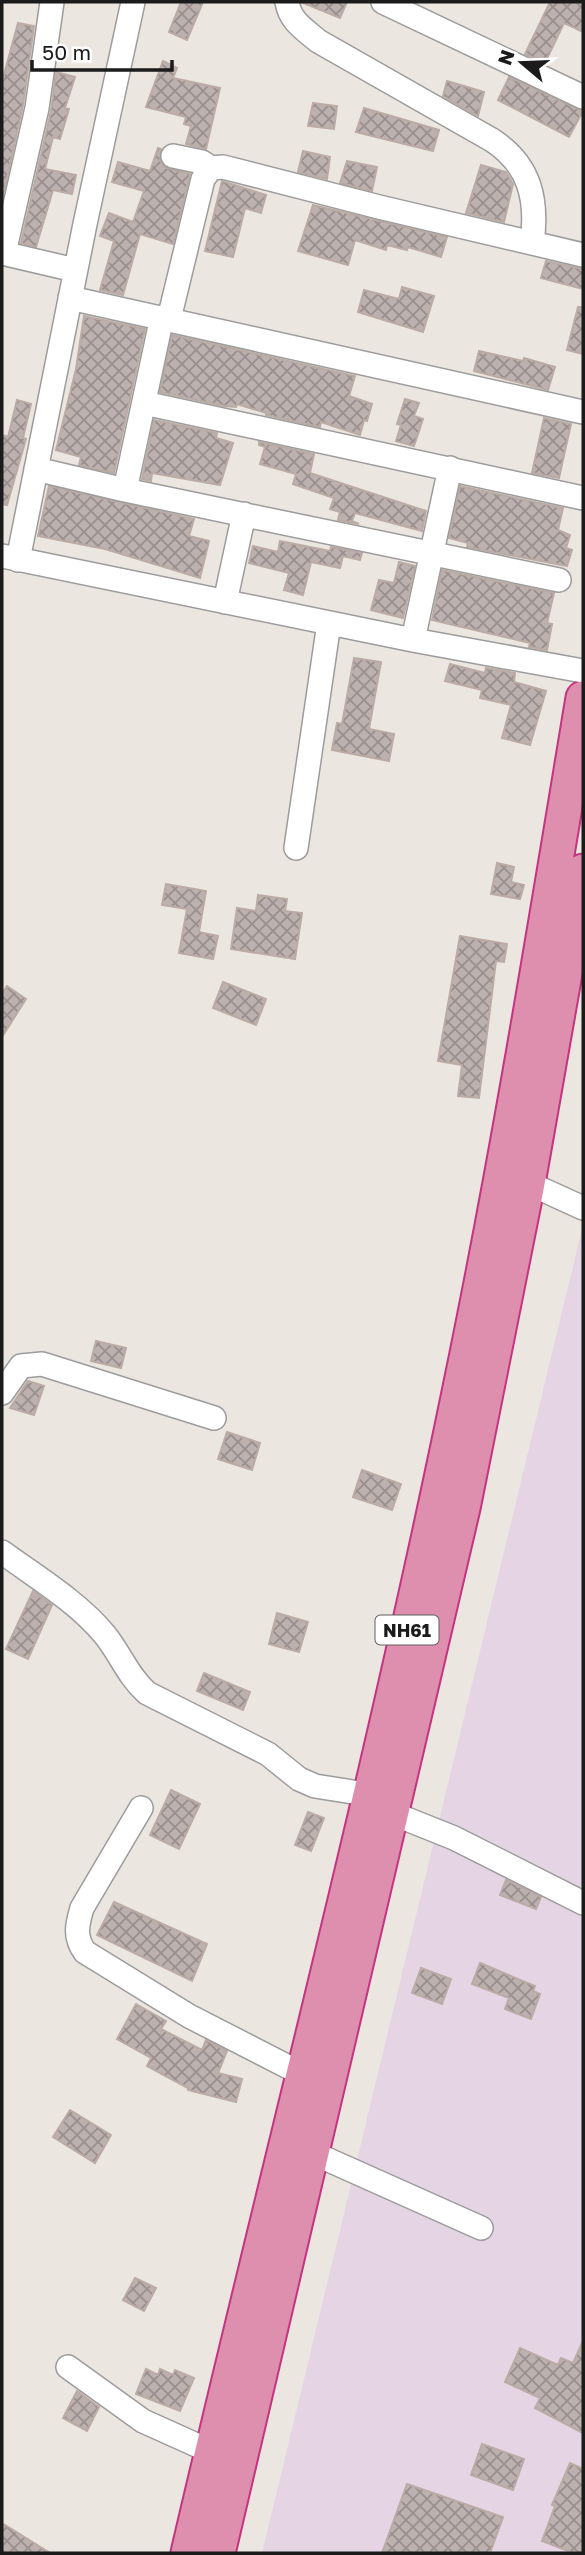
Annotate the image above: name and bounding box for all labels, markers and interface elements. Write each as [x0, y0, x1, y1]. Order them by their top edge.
scale bar [32, 28, 172, 72]
north arrow [487, 28, 557, 98]
text: 50 m [42, 39, 91, 65]
text: N [492, 47, 519, 68]
road number: NH61 [376, 1616, 438, 1644]

